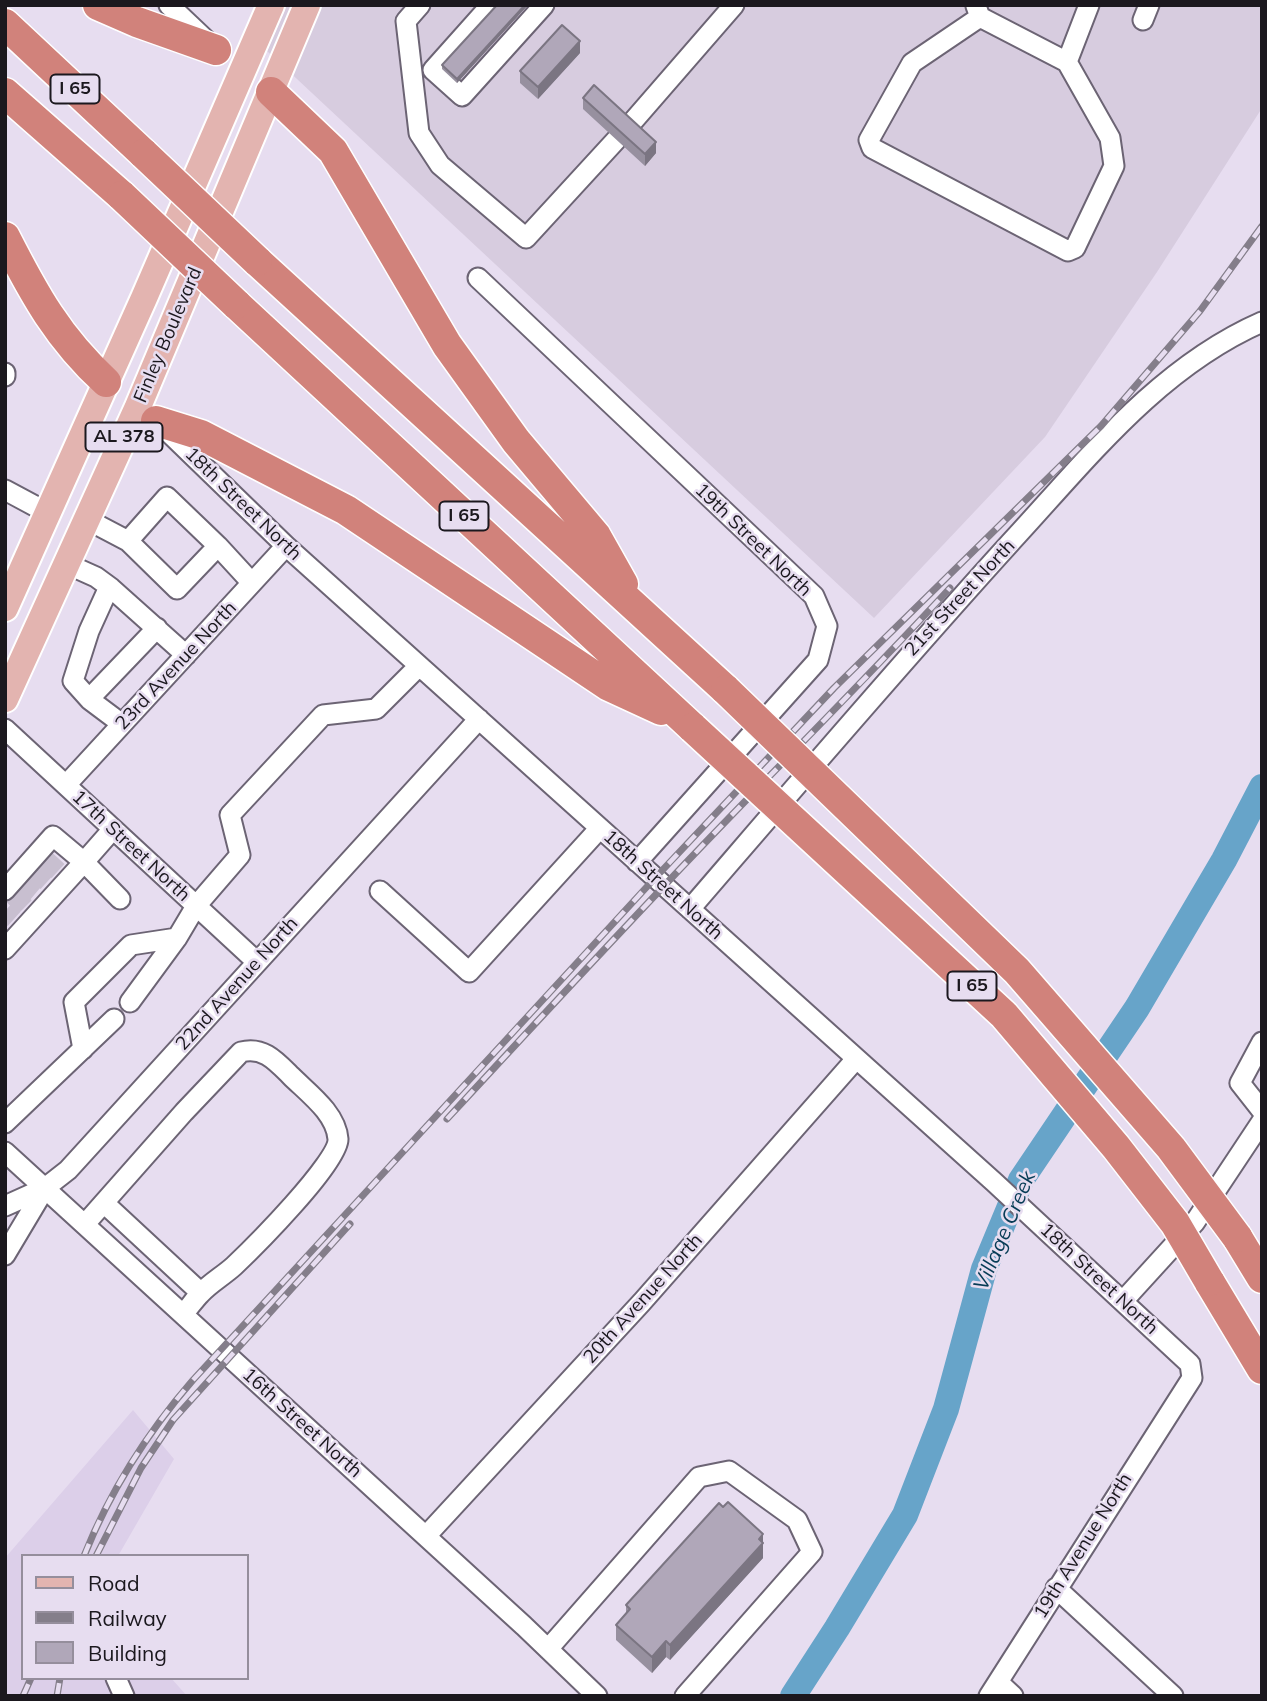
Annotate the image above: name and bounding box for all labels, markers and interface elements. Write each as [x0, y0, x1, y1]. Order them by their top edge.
road number: I 65 [50, 74, 100, 104]
street label: Finley Boulevard [129, 264, 207, 406]
road number: AL 378 [86, 422, 162, 452]
street label: 18th Street North [180, 443, 306, 565]
street label: 19th Street North [690, 479, 816, 601]
road number: I 65 [440, 502, 489, 530]
street label: 21st Street North [900, 535, 1020, 661]
street label: 23rd Avenue North [111, 597, 241, 735]
street label: 17th Street North [67, 785, 195, 907]
street label: 18th Street North [598, 825, 728, 945]
street label: 22nd Avenue North [171, 913, 303, 1055]
road number: I 65 [948, 972, 996, 1001]
water label: Village Creek [969, 1167, 1041, 1295]
street label: 18th Street North [1035, 1218, 1163, 1340]
street label: 20th Avenue North [579, 1229, 707, 1369]
street label: 16th Street North [237, 1363, 367, 1483]
street label: 19th Avenue North [1029, 1469, 1137, 1623]
legend [21, 1554, 248, 1680]
text: Road [88, 1570, 139, 1596]
text: Railway [88, 1605, 167, 1631]
text: Building [88, 1640, 167, 1666]

